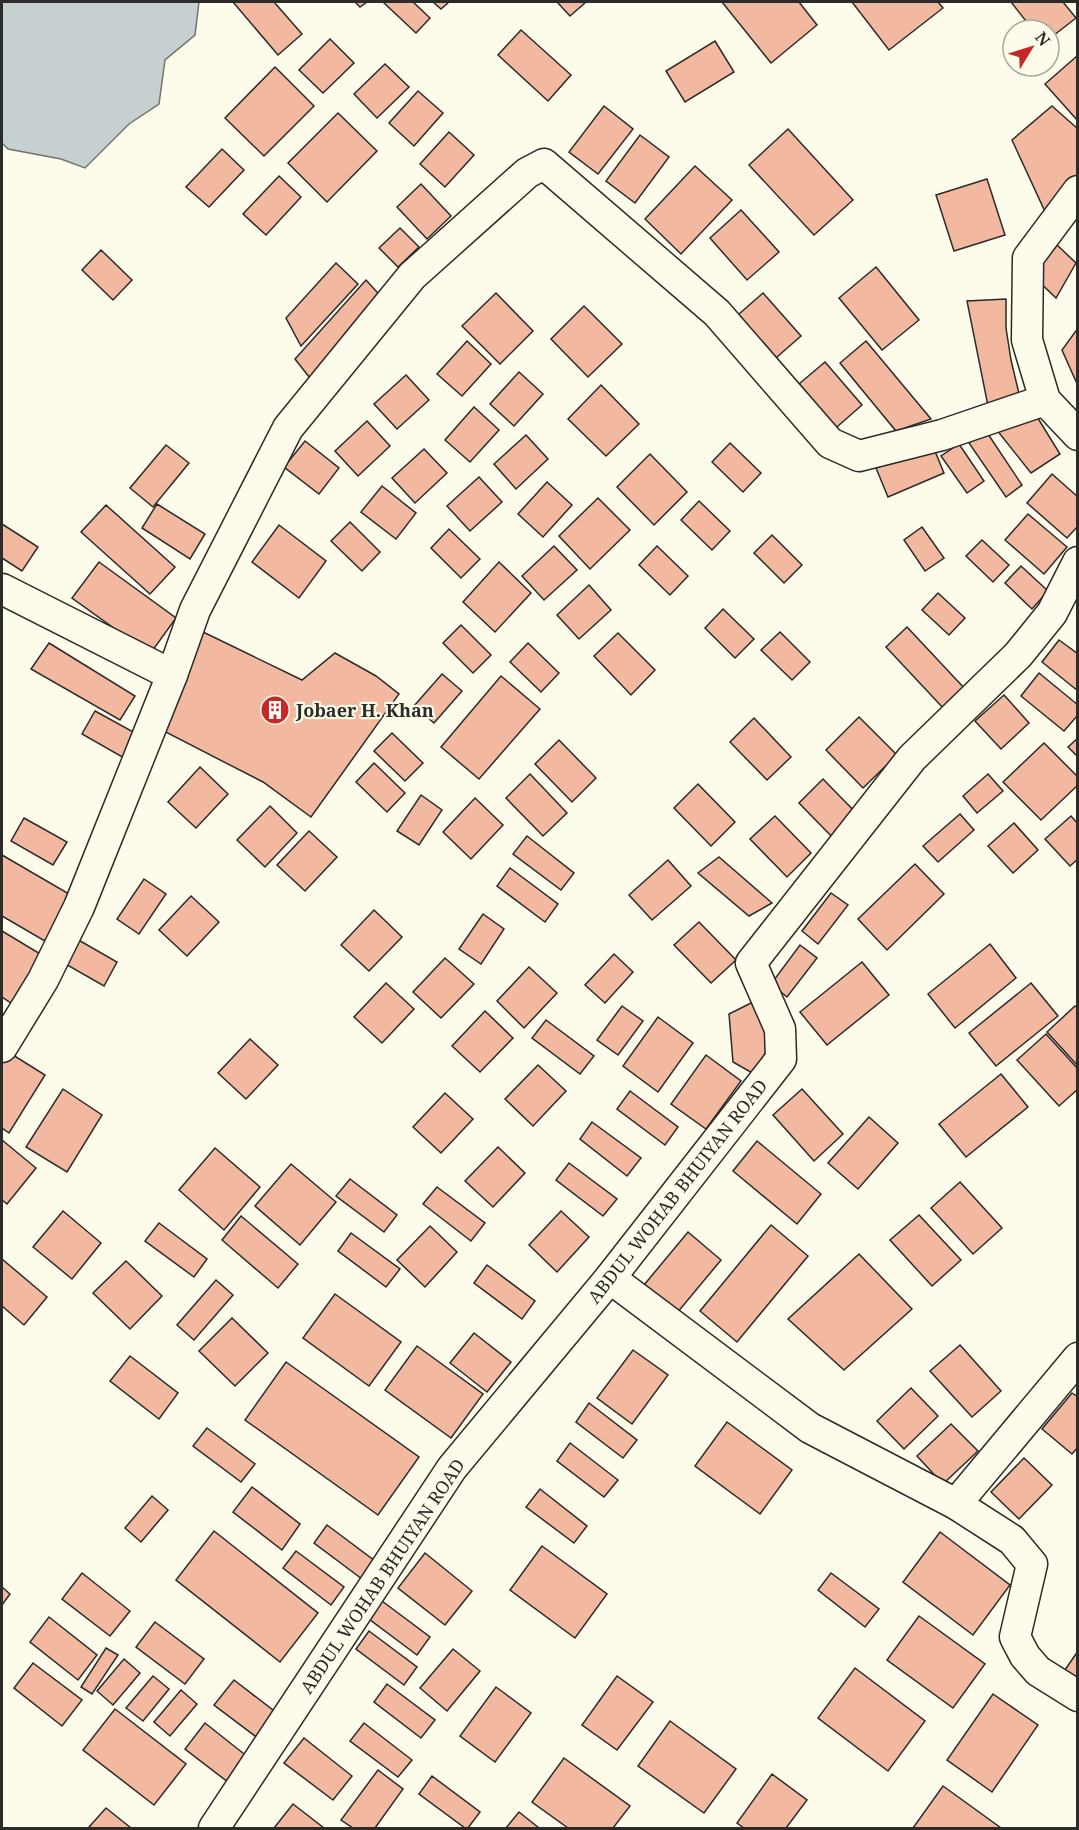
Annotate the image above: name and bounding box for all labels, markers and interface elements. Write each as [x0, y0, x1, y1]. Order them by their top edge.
north arrow [1001, 18, 1061, 78]
text: N [1030, 27, 1056, 51]
building icon: Jobaer H. Khan [259, 694, 291, 726]
place label: Jobaer H. Khan [295, 698, 434, 722]
street label: ABDUL WOHAB BHUIYAN ROAD [582, 1074, 772, 1308]
street label: ABDUL WOHAB BHUIYAN ROAD [294, 1454, 470, 1698]

